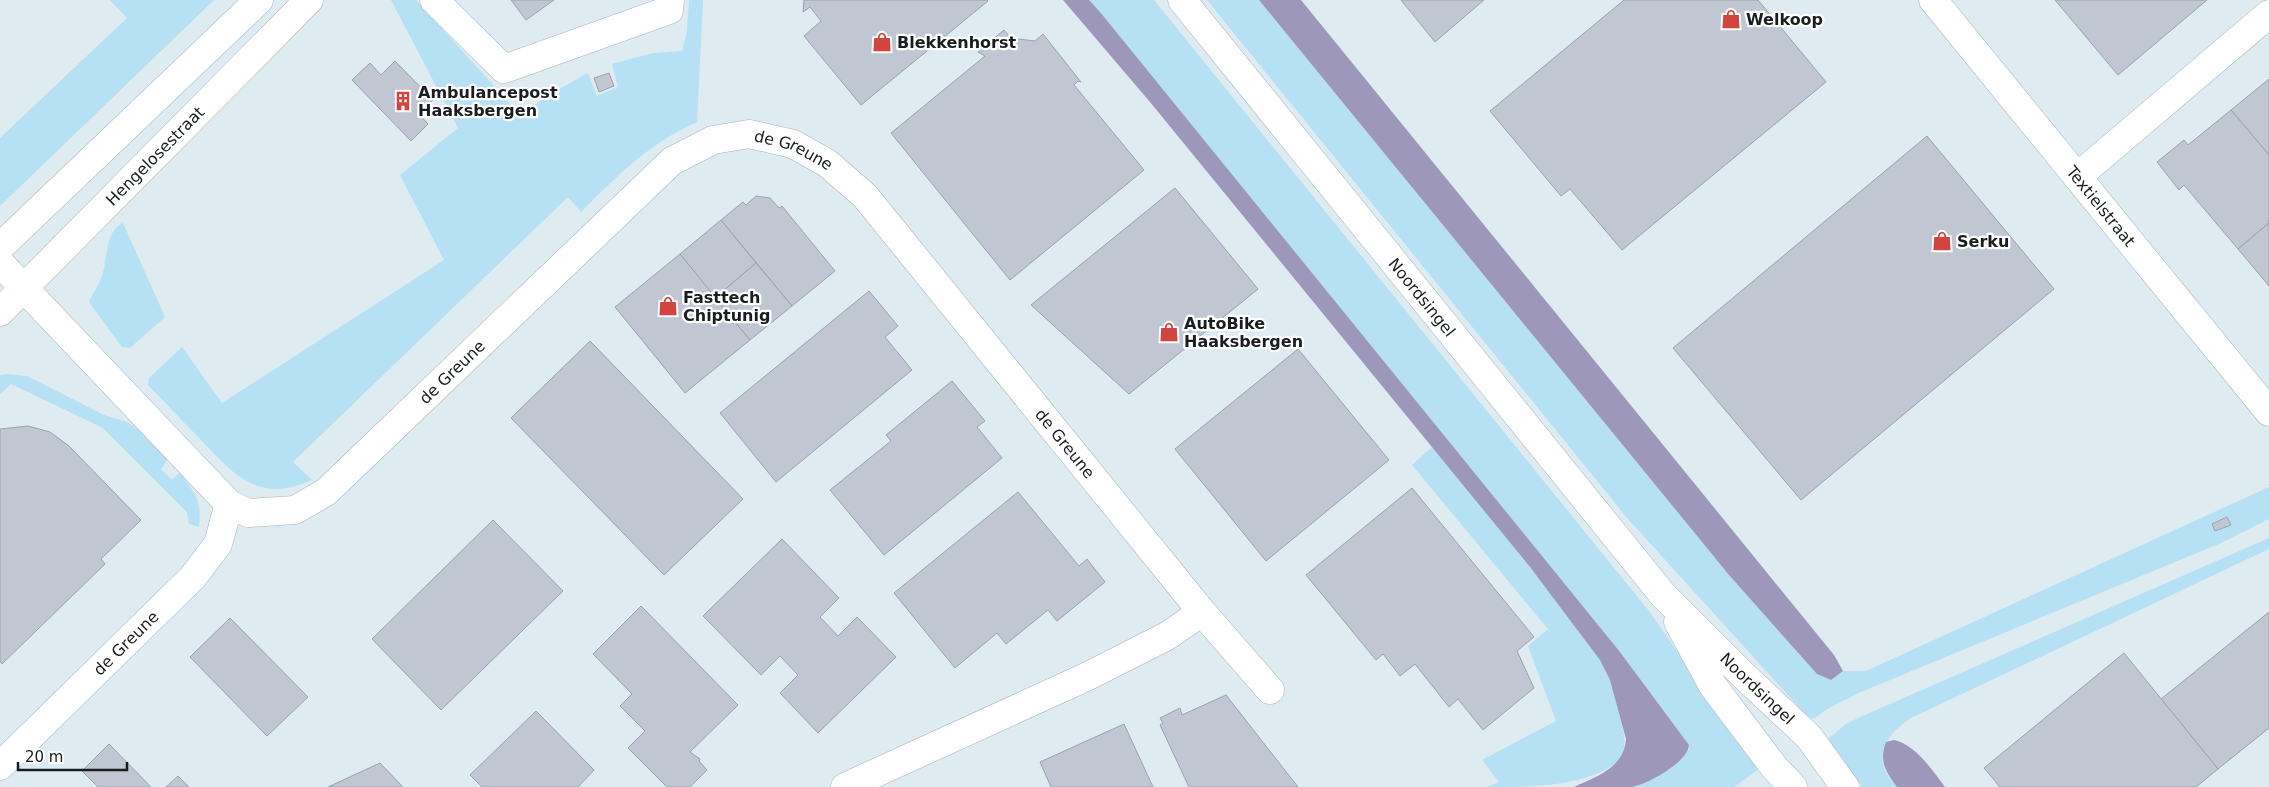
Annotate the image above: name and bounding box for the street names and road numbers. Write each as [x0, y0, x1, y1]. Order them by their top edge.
street label: Hengelosestraat [102, 103, 208, 209]
street label: de Greune [752, 127, 837, 174]
street label: Textielstraat [2062, 162, 2139, 251]
street label: Noordsingel [1384, 254, 1459, 340]
street label: de Greune [415, 336, 489, 408]
street label: de Greune [1031, 405, 1099, 482]
street label: de Greune [90, 607, 163, 679]
street label: Noordsingel [1716, 649, 1798, 728]

